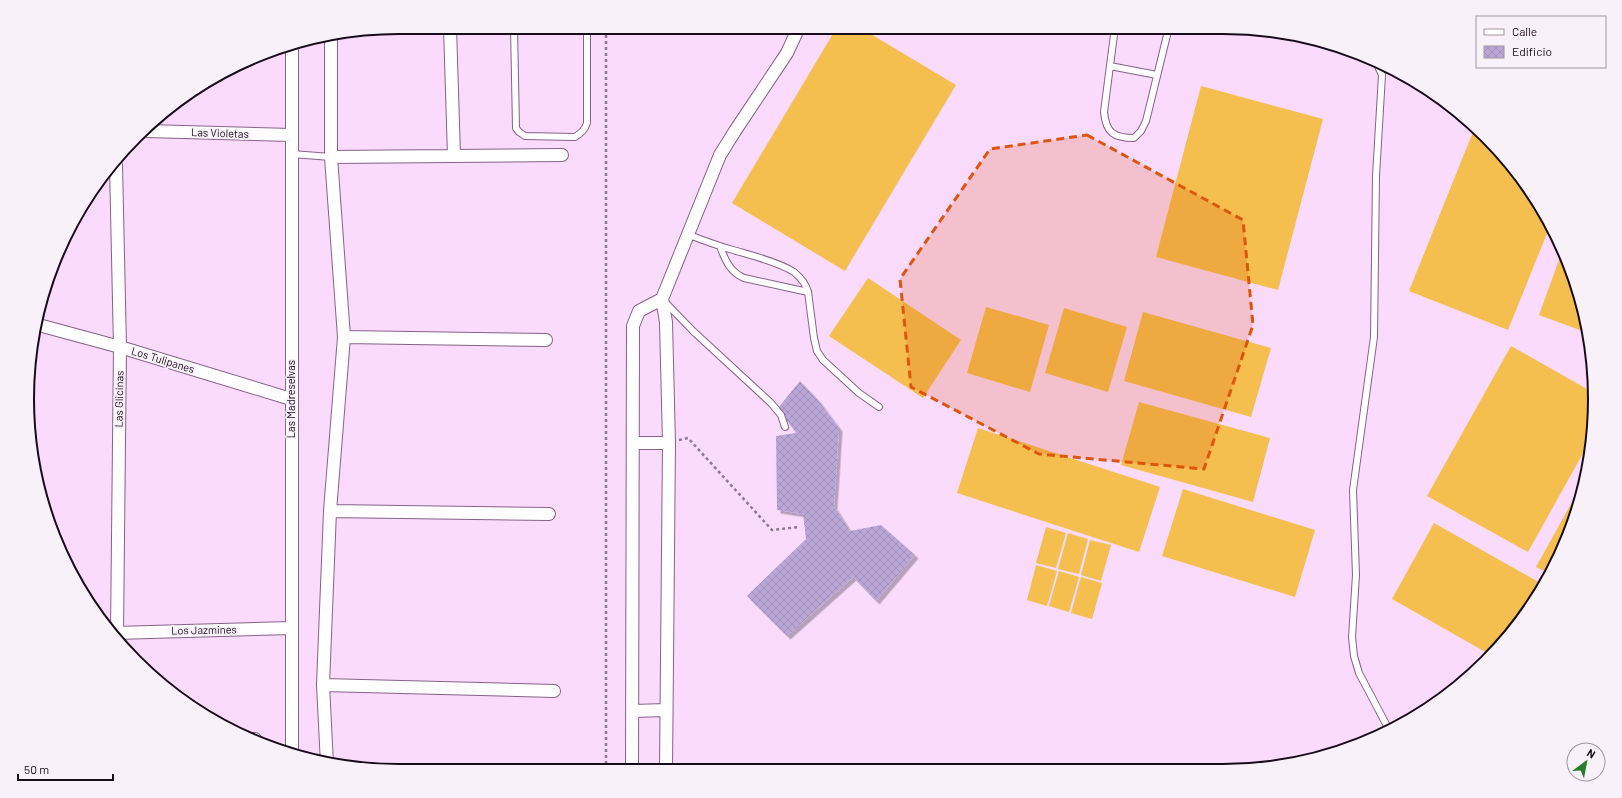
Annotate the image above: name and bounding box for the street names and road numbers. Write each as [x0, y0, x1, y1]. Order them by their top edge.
street label: Las Violetas [191, 125, 249, 140]
street label: Los Tulipanes [130, 344, 196, 375]
street label: Las Madreselvas [284, 360, 297, 438]
street label: Las Glicinas [112, 370, 125, 428]
street label: Los Jazmines [171, 622, 237, 637]

